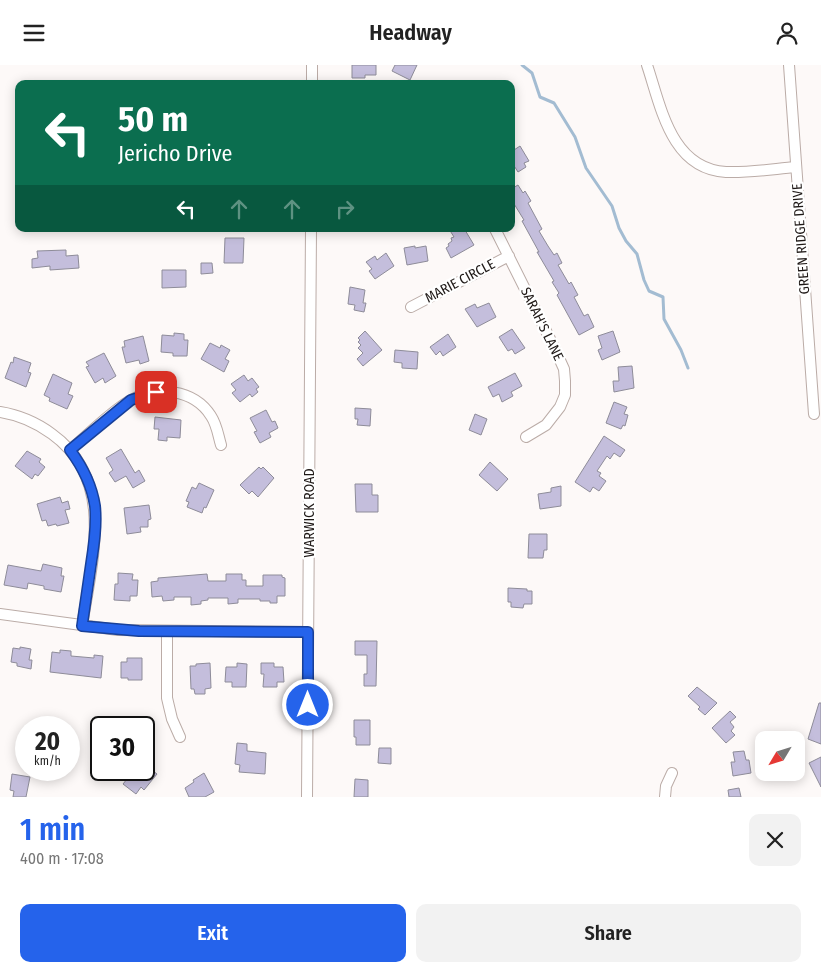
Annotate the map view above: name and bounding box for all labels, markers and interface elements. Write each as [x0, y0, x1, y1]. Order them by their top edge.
icon: menu [20, 19, 48, 47]
text: Headway [369, 19, 452, 46]
icon: person [773, 19, 801, 47]
text: 50 m [118, 98, 188, 140]
icon: left [35, 100, 100, 165]
text: Jericho Drive [118, 140, 232, 167]
street label: GREEN RIDGE DRIVE [789, 183, 813, 295]
icon: left [172, 195, 200, 223]
icon: ahead [225, 195, 253, 223]
icon: ahead [278, 195, 306, 223]
icon: right [331, 195, 359, 223]
street label: MARIE CIRCLE [422, 255, 498, 306]
street label: SARAH'S LANE [517, 285, 567, 364]
pin [135, 371, 177, 413]
icon: arrive [142, 378, 170, 406]
street label: WARWICK ROAD [301, 468, 318, 558]
position arrow [281, 678, 333, 730]
speed limit sign: 30 [90, 716, 155, 781]
text: 20 [35, 727, 60, 757]
north arrow [755, 731, 805, 781]
map controls [755, 731, 805, 781]
text: km/h [34, 754, 61, 768]
text: 1 min [20, 812, 85, 848]
button: close [749, 814, 801, 866]
text: 400 m · 17:08 [20, 849, 104, 868]
button: Exit [20, 904, 406, 962]
button: Share [416, 904, 801, 962]

